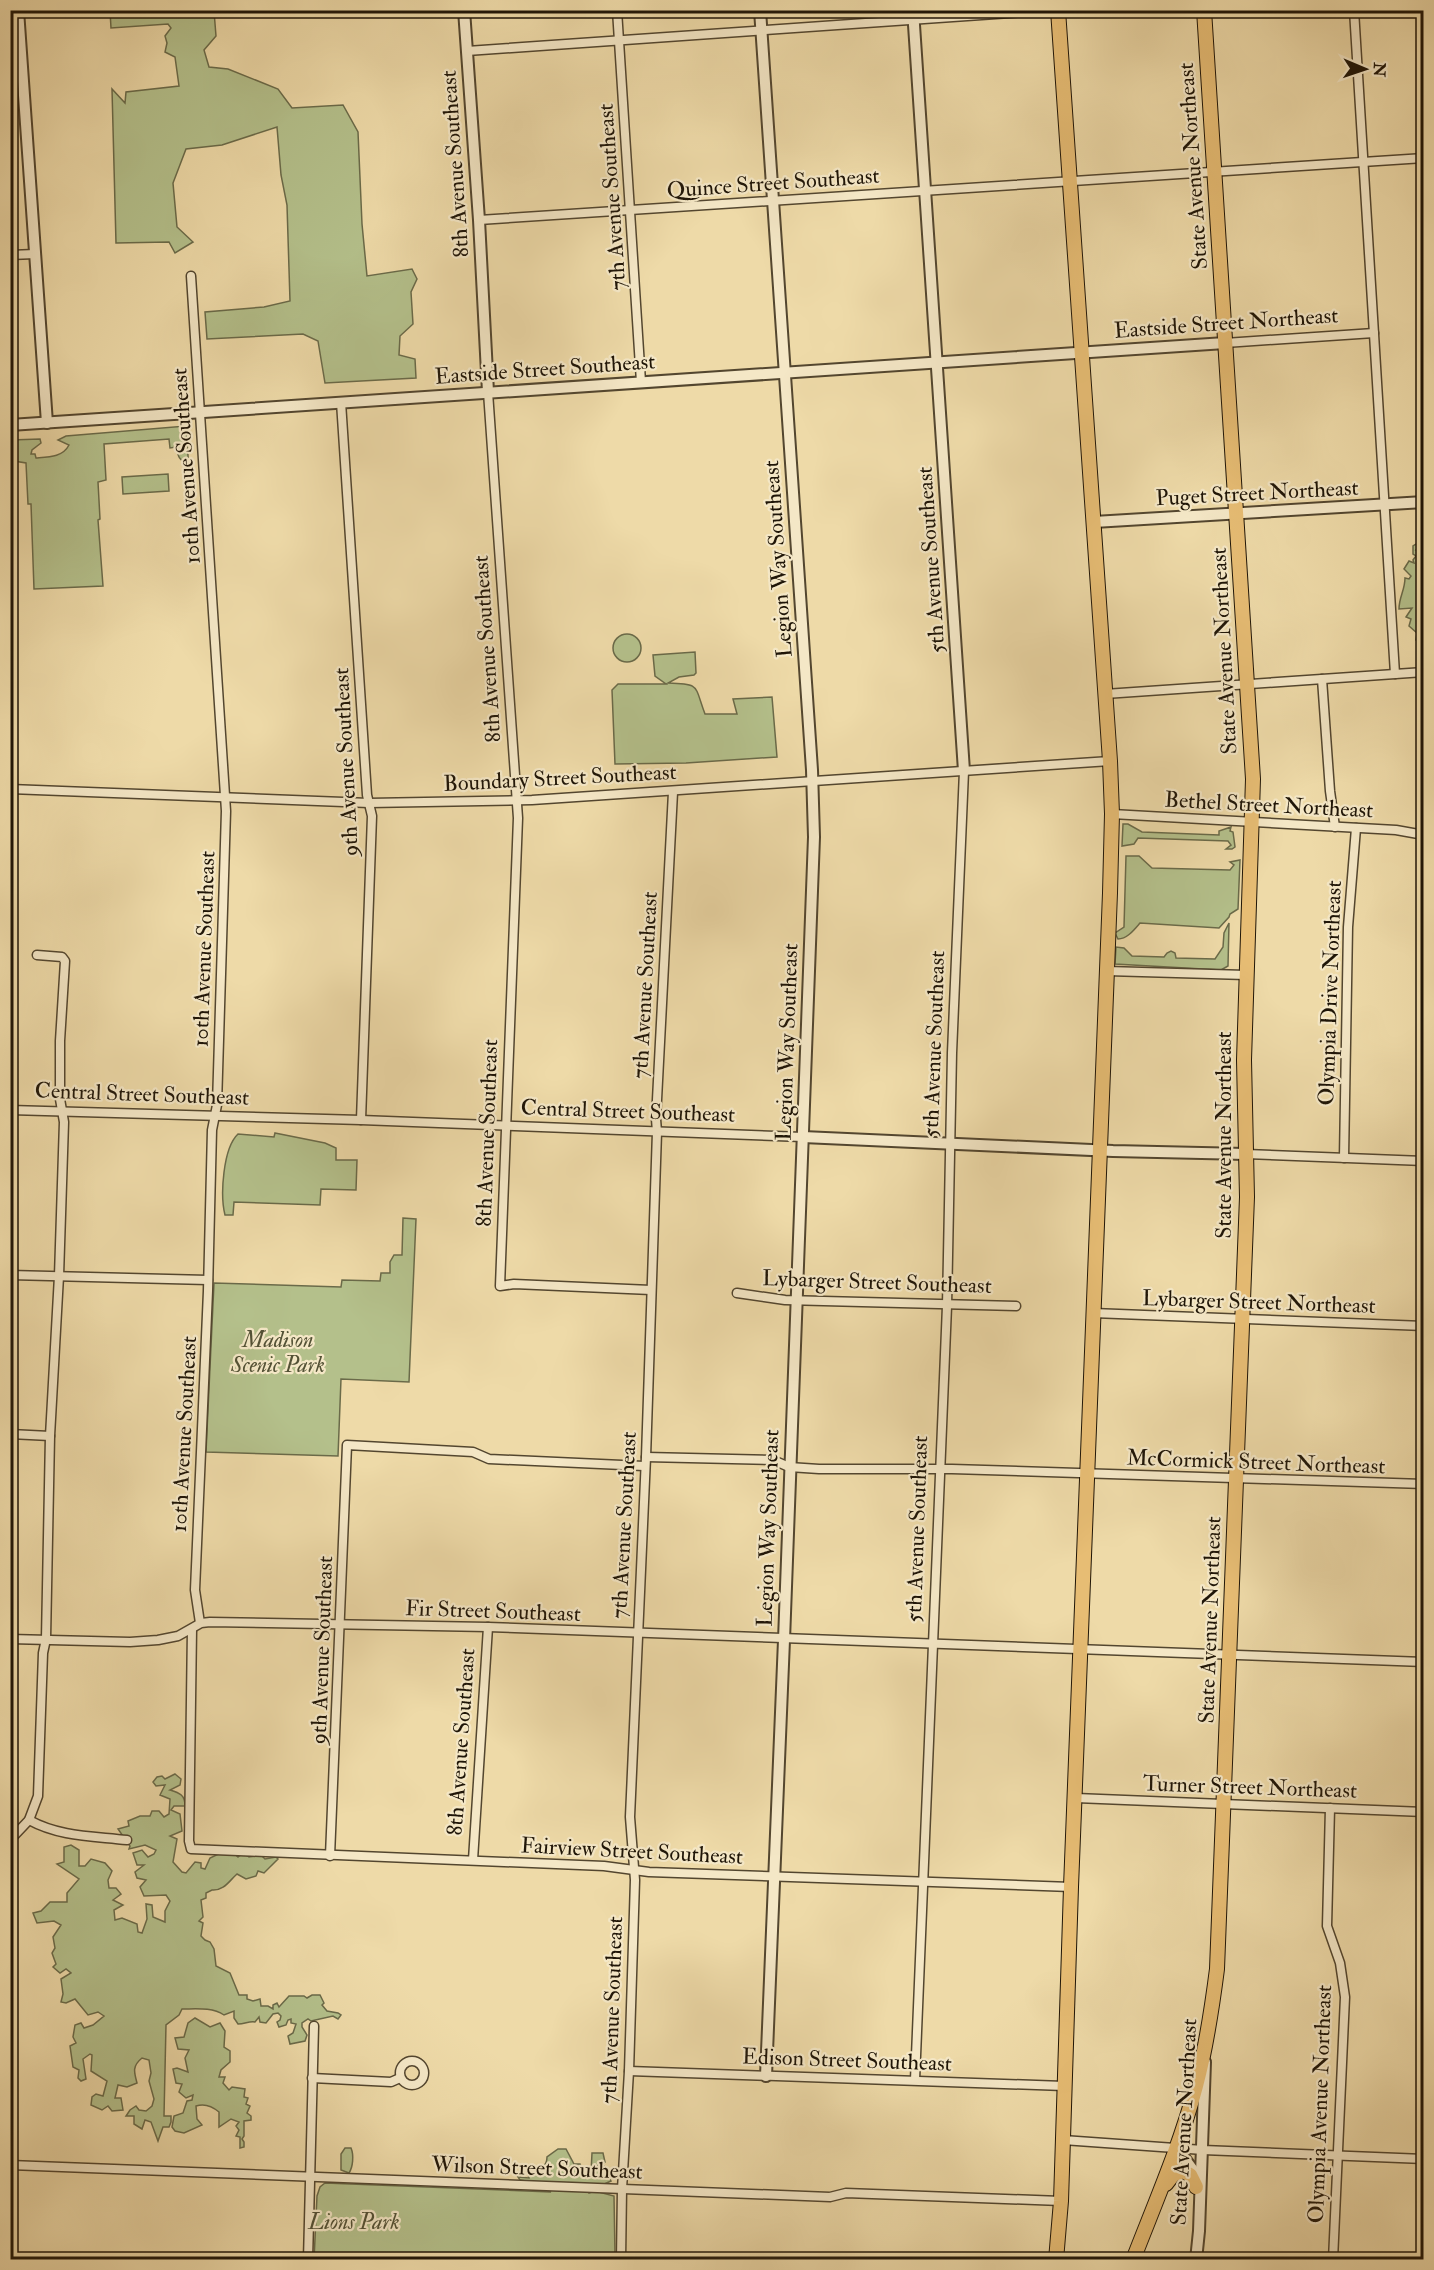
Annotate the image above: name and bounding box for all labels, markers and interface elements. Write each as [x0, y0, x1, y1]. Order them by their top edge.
north arrow [1335, 39, 1395, 99]
text: N [1369, 61, 1389, 78]
street label: State Avenue Northeast [1172, 62, 1214, 270]
street label: 8th Avenue Southeast [434, 69, 476, 259]
street label: 7th Avenue Southeast [591, 103, 633, 291]
street label: Quince Street Southeast [666, 162, 880, 204]
street label: Eastside Street Northeast [1113, 301, 1339, 345]
street label: Eastside Street Southeast [434, 347, 656, 391]
street label: 10th Avenue Southeast [165, 367, 207, 565]
street label: Legion Way Southeast [757, 459, 799, 659]
street label: 5th Avenue Southeast [911, 466, 951, 654]
street label: Puget Street Northeast [1155, 474, 1359, 512]
street label: State Avenue Northeast [1205, 547, 1243, 755]
street label: 8th Avenue Southeast [466, 554, 508, 744]
street label: 9th Avenue Southeast [327, 667, 365, 859]
street label: Boundary Street Southeast [443, 758, 677, 798]
street label: Bethel Street Northeast [1164, 786, 1374, 824]
street label: 10th Avenue Southeast [187, 850, 221, 1048]
street label: Olympia Drive Northeast [1312, 880, 1349, 1106]
street label: 7th Avenue Southeast [626, 891, 664, 1079]
street label: Legion Way Southeast [770, 943, 804, 1141]
street label: 5th Avenue Southeast [917, 950, 951, 1138]
street label: State Avenue Northeast [1210, 1031, 1238, 1239]
street label: 8th Avenue Southeast [470, 1039, 504, 1227]
street label: Central Street Southeast [34, 1076, 250, 1112]
street label: Central Street Southeast [520, 1093, 736, 1129]
street label: Lybarger Street Southeast [762, 1264, 992, 1300]
street label: Lybarger Street Northeast [1142, 1284, 1376, 1320]
park label: Madison Scenic Park [230, 1326, 325, 1379]
street label: 10th Avenue Southeast [165, 1335, 203, 1533]
street label: Legion Way Southeast [751, 1429, 785, 1627]
street label: 7th Avenue Southeast [605, 1431, 643, 1619]
street label: 5th Avenue Southeast [900, 1435, 934, 1623]
street label: McCormick Street Northeast [1126, 1443, 1386, 1481]
street label: State Avenue Northeast [1192, 1516, 1228, 1724]
street label: 9th Avenue Southeast [305, 1555, 339, 1747]
street label: Fir Street Southeast [405, 1594, 581, 1628]
street label: 8th Avenue Southeast [440, 1647, 482, 1837]
street label: Turner Street Northeast [1142, 1769, 1358, 1805]
street label: Fairview Street Southeast [520, 1831, 744, 1871]
street label: 7th Avenue Southeast [595, 1916, 629, 2104]
street label: Olympia Avenue Northeast [1302, 1984, 1339, 2224]
street label: State Avenue Northeast [1165, 2018, 1203, 2226]
street label: Edison Street Southeast [742, 2042, 952, 2078]
street label: Wilson Street Southeast [430, 2150, 643, 2186]
park label: Lions Park [307, 2208, 400, 2236]

